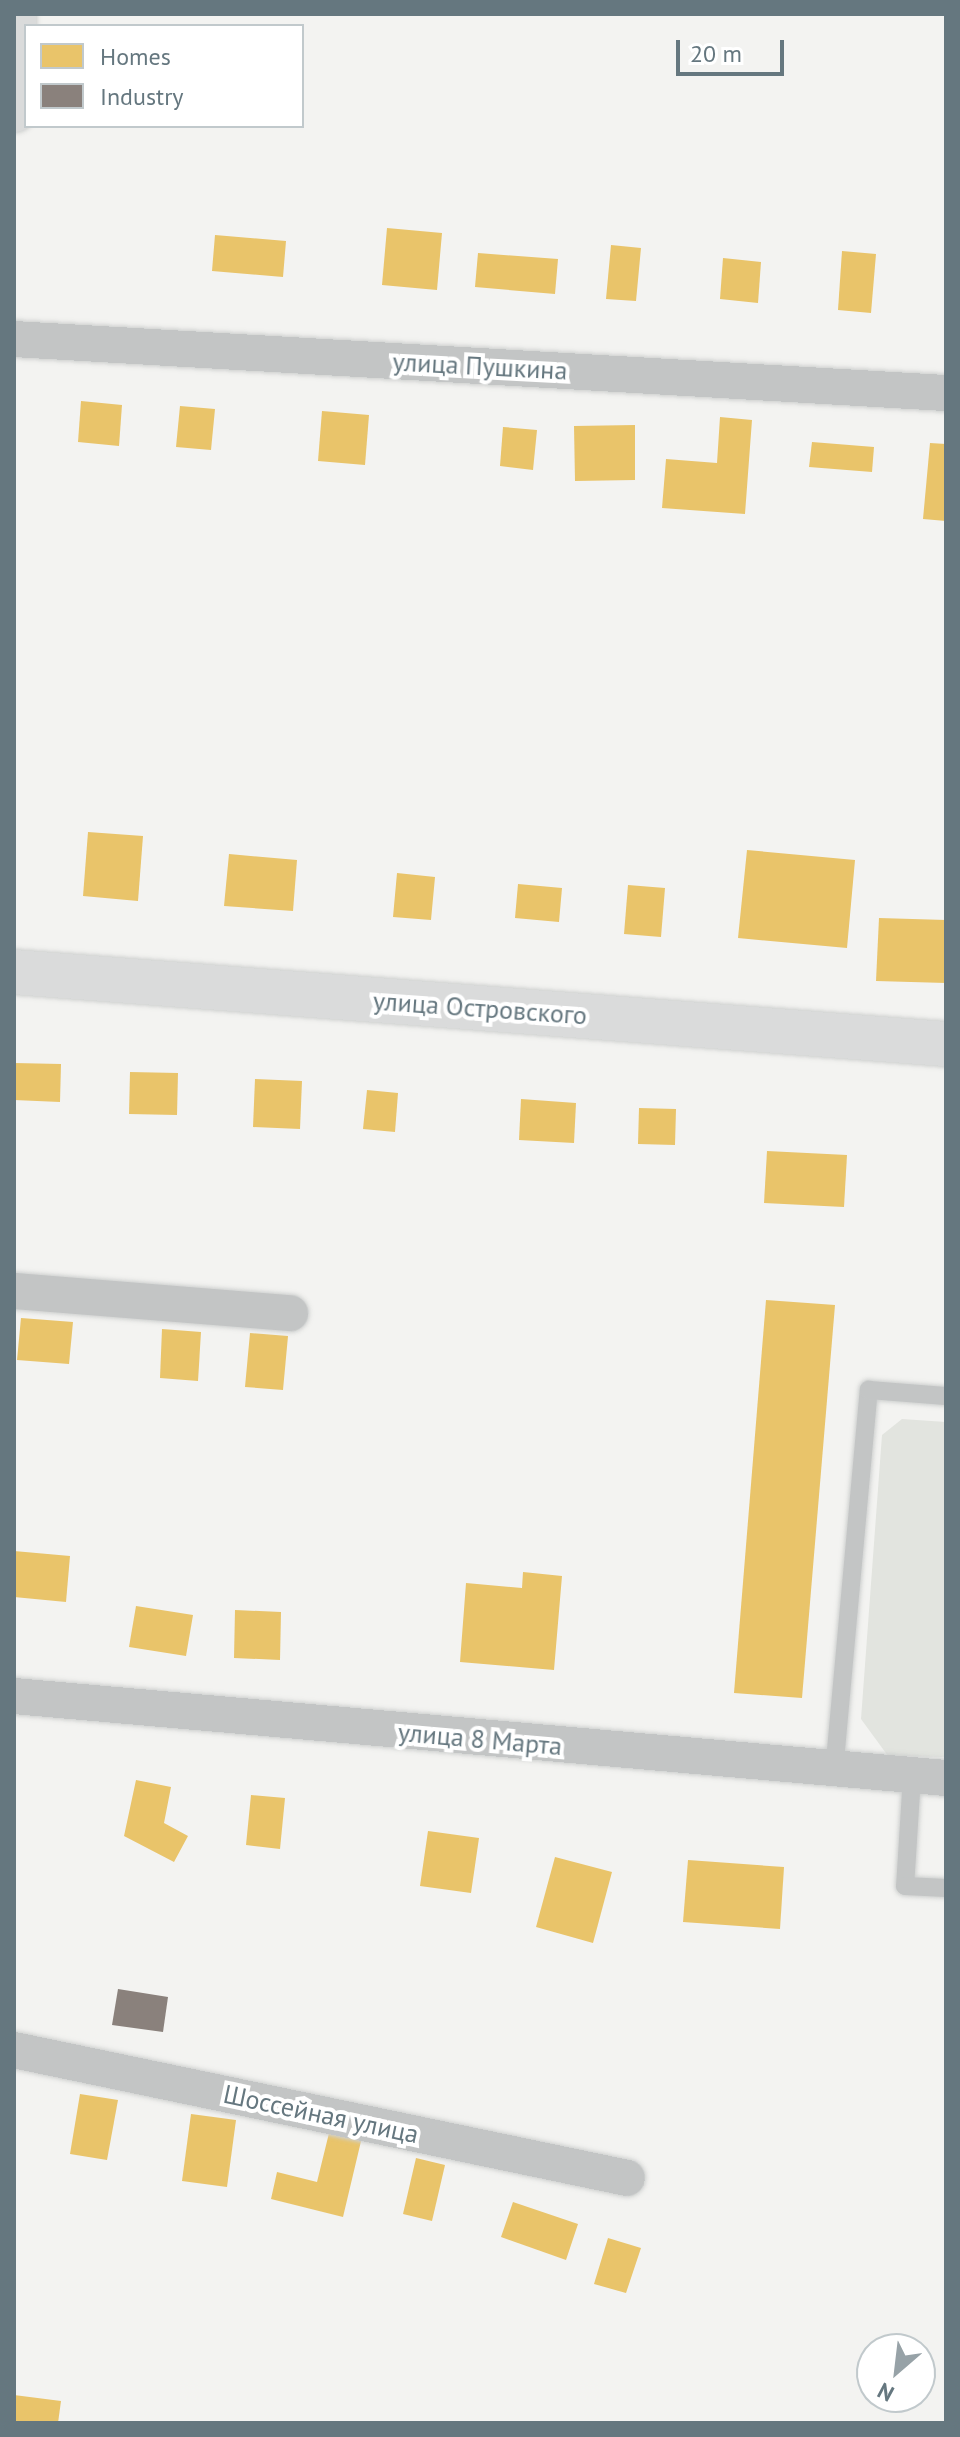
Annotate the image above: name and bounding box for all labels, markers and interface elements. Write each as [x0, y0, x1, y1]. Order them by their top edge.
legend [24, 24, 304, 128]
scale bar [680, 24, 788, 74]
text: 20 m [690, 38, 742, 69]
text: Homes [100, 41, 171, 72]
text: Industry [100, 81, 184, 112]
street label: улица Пушкина [392, 346, 568, 386]
street label: улица Островского [372, 985, 588, 1031]
street label: улица 8 Марта [397, 1716, 563, 1762]
street label: Шоссейная улица [221, 2078, 421, 2150]
north arrow [856, 2333, 936, 2413]
text: N [873, 2377, 899, 2408]

